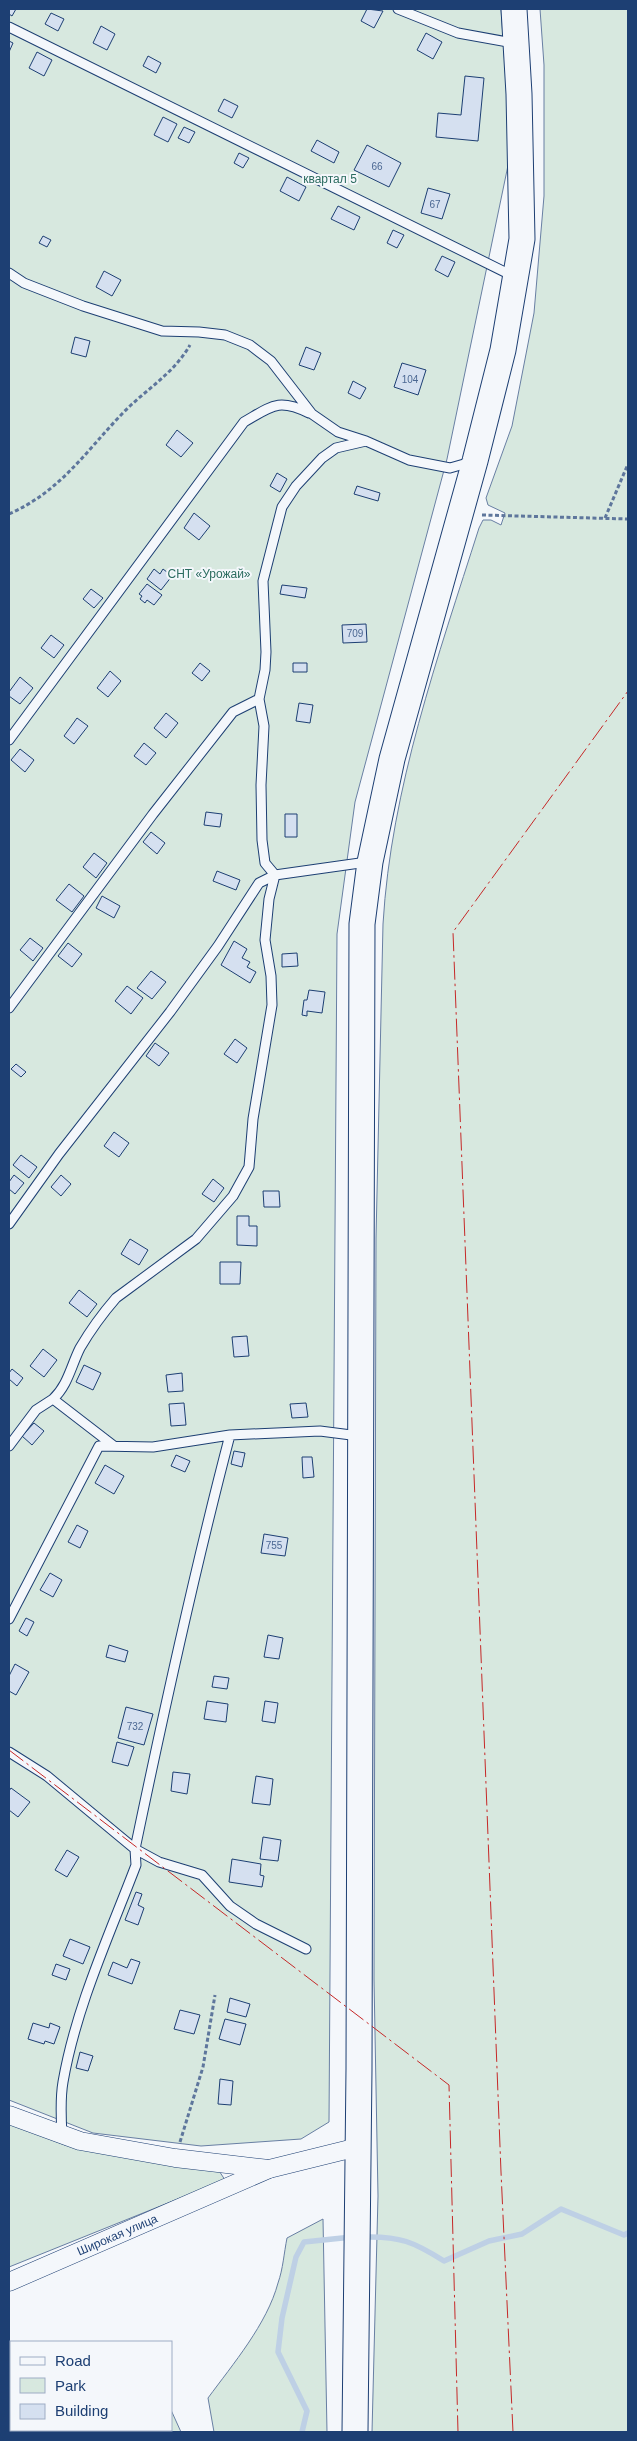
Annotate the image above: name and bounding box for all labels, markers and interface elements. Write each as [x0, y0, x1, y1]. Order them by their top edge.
house number: 66 [371, 161, 383, 172]
park label: квартал 5 [303, 172, 357, 186]
house number: 67 [429, 199, 441, 210]
house number: 104 [402, 374, 419, 385]
park label: СНТ «Урожай» [167, 567, 251, 581]
house number: 709 [347, 628, 364, 639]
house number: 755 [266, 1540, 283, 1551]
house number: 732 [127, 1721, 144, 1732]
street label: Широкая улица [75, 2211, 160, 2259]
legend [10, 2341, 172, 2431]
text: Road [55, 2352, 91, 2369]
text: Park [55, 2377, 86, 2394]
text: Building [55, 2402, 108, 2419]

